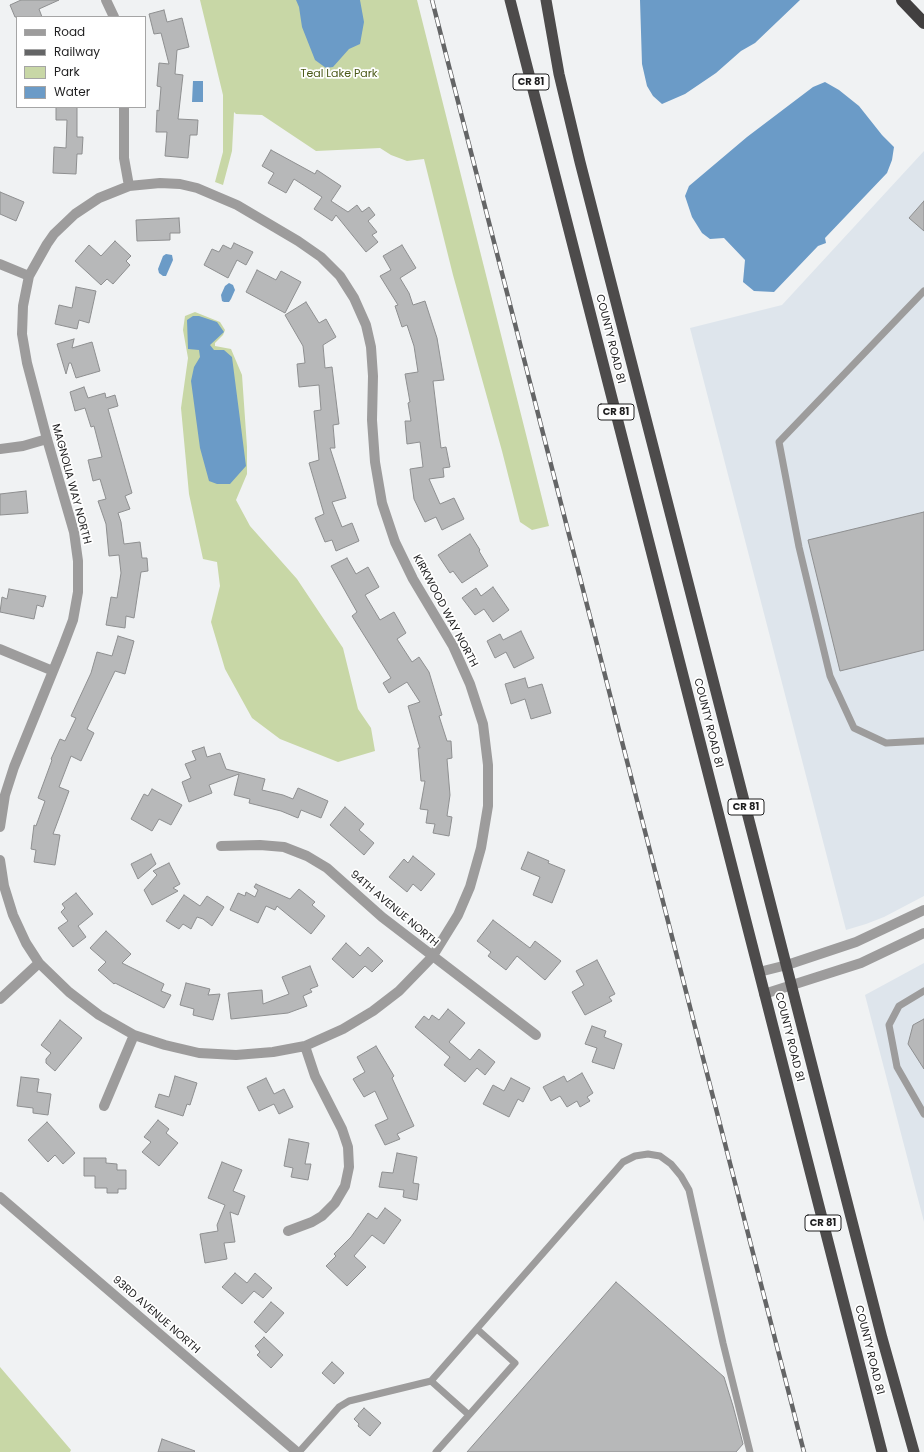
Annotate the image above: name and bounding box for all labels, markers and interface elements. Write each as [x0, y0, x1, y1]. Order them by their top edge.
legend [16, 16, 146, 108]
text: Road [54, 23, 85, 40]
text: Railway [54, 43, 100, 60]
text: Park [54, 63, 80, 80]
park label: Teal Lake Park [300, 67, 378, 81]
road number: CR 81 [513, 74, 549, 90]
text: Water [54, 83, 90, 100]
street label: COUNTY ROAD 81 [593, 293, 627, 385]
road number: CR 81 [598, 404, 634, 420]
street label: MAGNOLIA WAY NORTH [49, 423, 93, 545]
street label: KIRKWOOD WAY NORTH [410, 553, 480, 669]
street label: COUNTY ROAD 81 [691, 677, 725, 769]
road number: CR 81 [728, 799, 764, 815]
street label: 94TH AVENUE NORTH [347, 868, 441, 950]
street label: COUNTY ROAD 81 [772, 991, 806, 1083]
road number: CR 81 [805, 1215, 841, 1231]
street label: 93RD AVENUE NORTH [110, 1273, 202, 1357]
street label: COUNTY ROAD 81 [852, 1304, 886, 1396]

